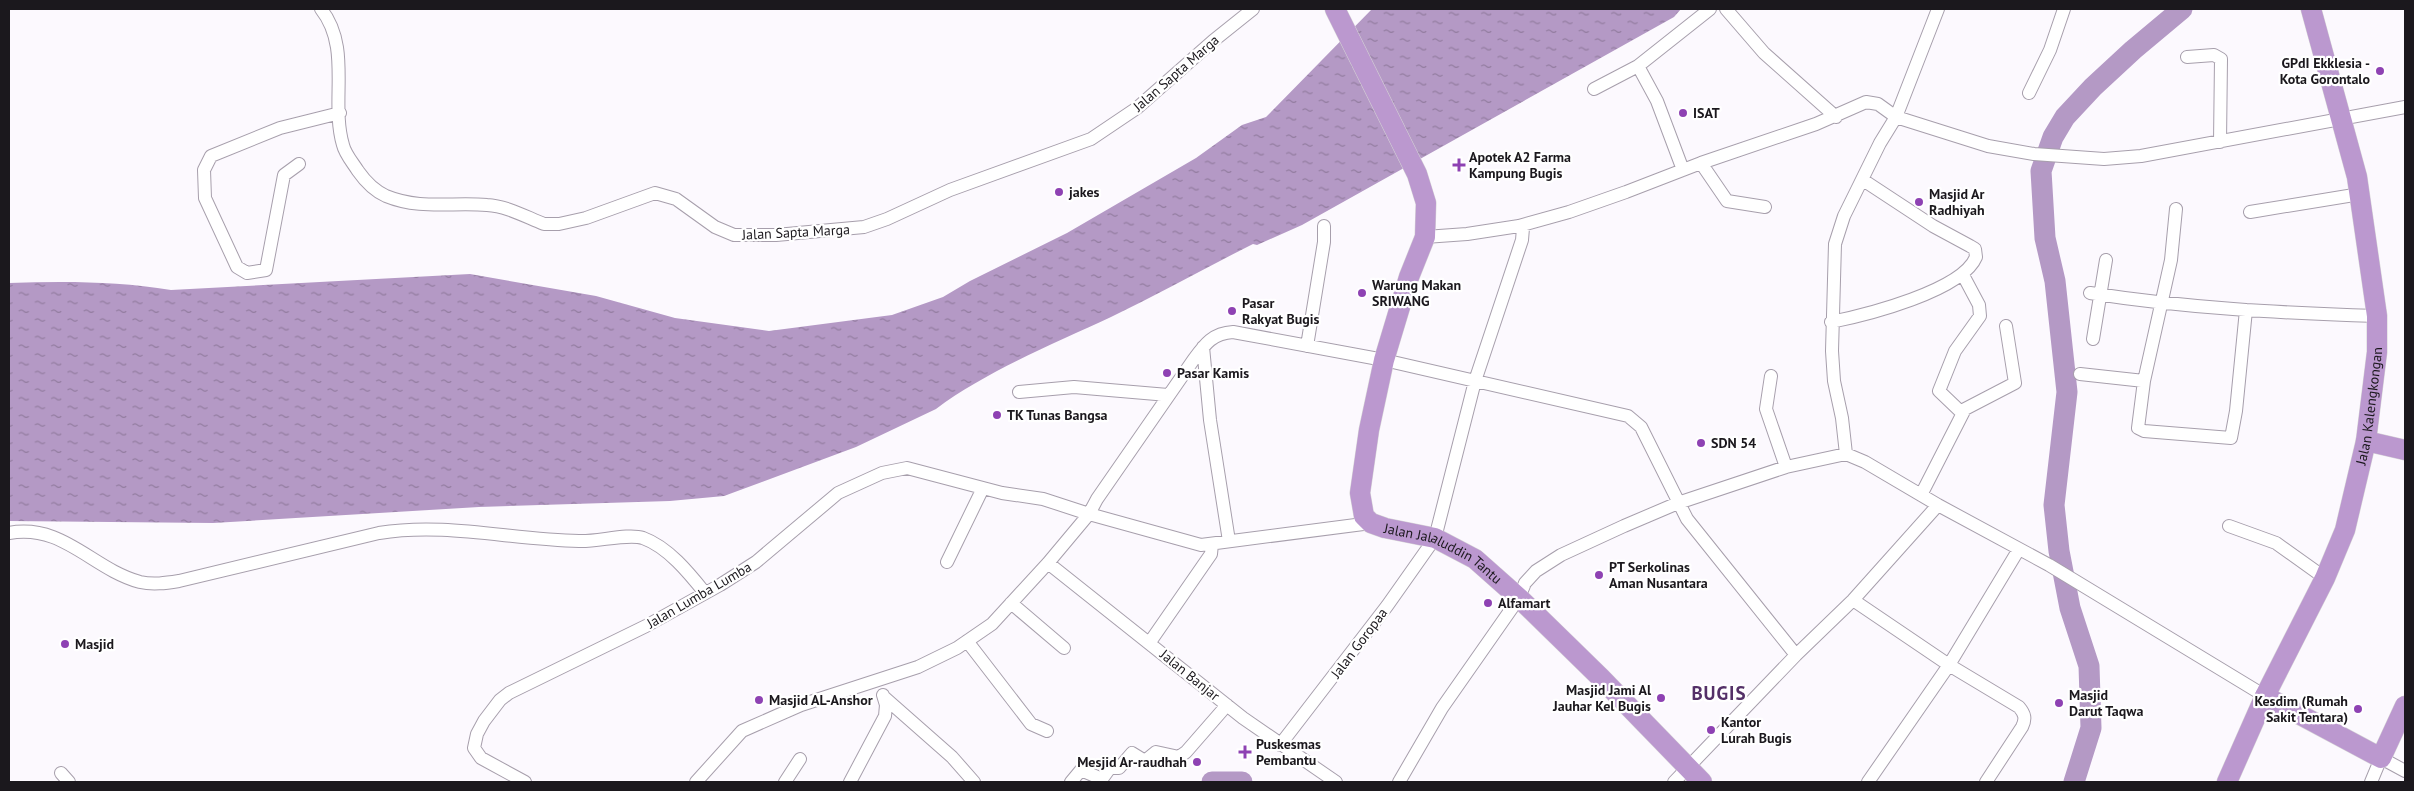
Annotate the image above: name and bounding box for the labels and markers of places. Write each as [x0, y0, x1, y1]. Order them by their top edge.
place label: GPdI Ekklesia - Kota Gorontalo [2280, 54, 2370, 88]
marker: GPdI Ekklesia - Kota Gorontalo [2374, 65, 2386, 77]
place label: ISAT [1693, 104, 1720, 122]
marker: ISAT [1677, 107, 1689, 119]
place label: Apotek A2 Farma Kampung Bugis [1469, 148, 1571, 182]
marker: Apotek A2 Farma Kampung Bugis [1453, 159, 1465, 171]
place label: jakes [1068, 183, 1100, 201]
place label: Masjid Ar Radhiyah [1929, 185, 1985, 219]
marker: jakes [1053, 186, 1065, 198]
marker: Masjid Ar Radhiyah [1913, 196, 1925, 208]
place label: Warung Makan SRIWANG [1372, 276, 1461, 310]
marker: Warung Makan SRIWANG [1356, 287, 1368, 299]
place label: Pasar Rakyat Bugis [1242, 294, 1320, 328]
marker: Pasar Rakyat Bugis [1226, 305, 1238, 317]
place label: Pasar Kamis [1177, 364, 1249, 382]
marker: Pasar Kamis [1161, 367, 1173, 379]
place label: TK Tunas Bangsa [1007, 406, 1108, 424]
marker: TK Tunas Bangsa [991, 409, 1003, 421]
place label: SDN 54 [1711, 434, 1756, 452]
marker: SDN 54 [1695, 437, 1707, 449]
place label: PT Serkolinas Aman Nusantara [1609, 558, 1708, 592]
marker: PT Serkolinas Aman Nusantara [1593, 569, 1605, 581]
place label: Alfamart [1498, 594, 1551, 612]
marker: Alfamart [1482, 597, 1494, 609]
place label: Masjid [75, 635, 114, 653]
marker: Masjid [59, 638, 71, 650]
place label: Masjid Jami Al Jauhar Kel Bugis [1552, 681, 1652, 715]
place label: Masjid Darut Taqwa [2069, 686, 2143, 720]
place label: Masjid AL-Anshor [769, 691, 873, 709]
marker: Masjid Jami Al Jauhar Kel Bugis [1655, 692, 1667, 704]
place label: Kesdim (Rumah Sakit Tentara) [2254, 692, 2348, 726]
marker: Masjid AL-Anshor [753, 694, 765, 706]
marker: Masjid Darut Taqwa [2053, 697, 2065, 709]
marker: Kesdim (Rumah Sakit Tentara) [2352, 703, 2364, 715]
place label: Kantor Lurah Bugis [1721, 713, 1792, 747]
marker: Kantor Lurah Bugis [1705, 724, 1717, 736]
place label: Puskesmas Pembantu [1256, 735, 1321, 769]
marker: Puskesmas Pembantu [1238, 745, 1252, 759]
place label: Mesjid Ar-raudhah [1077, 753, 1187, 771]
marker: Mesjid Ar-raudhah [1191, 756, 1203, 768]

